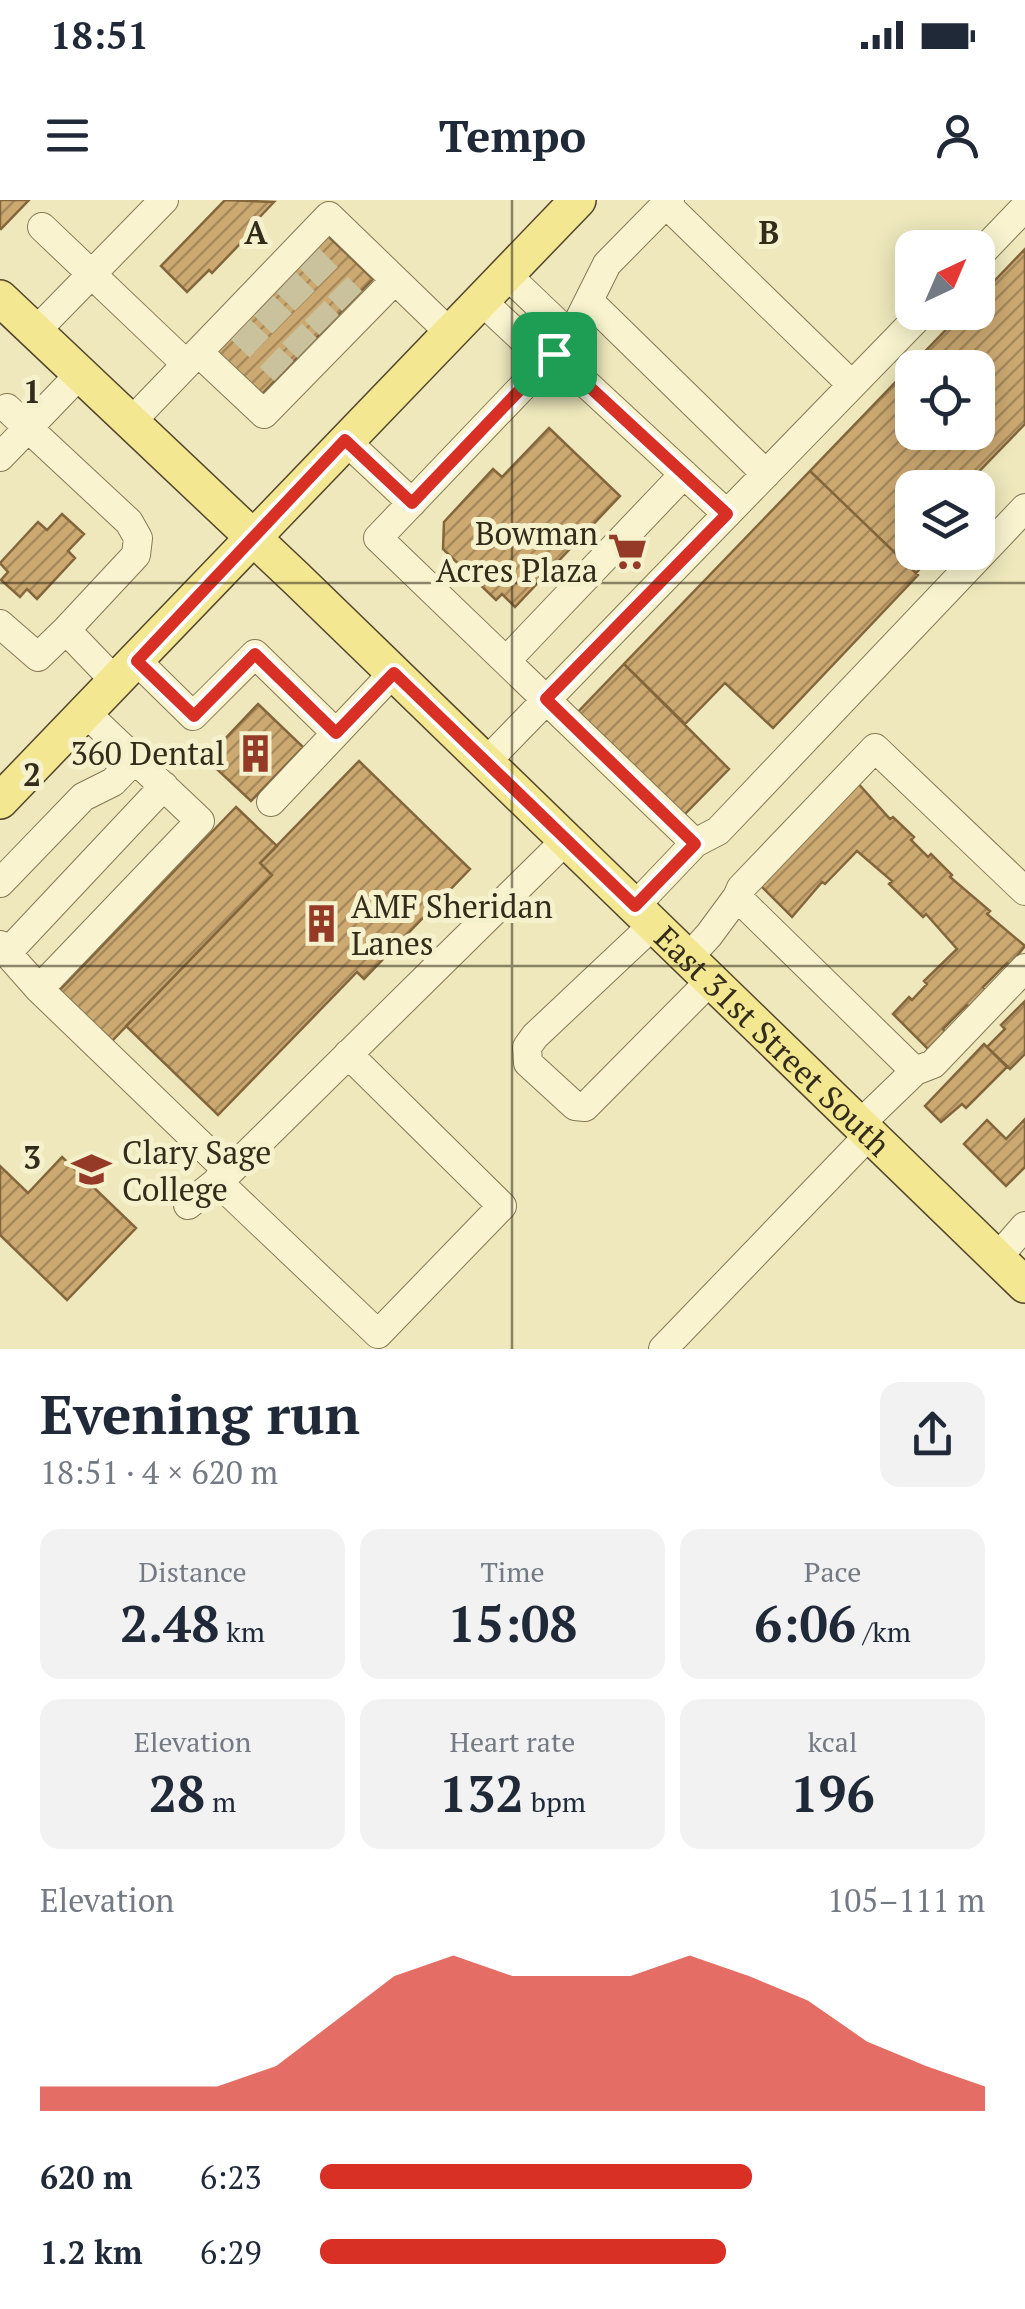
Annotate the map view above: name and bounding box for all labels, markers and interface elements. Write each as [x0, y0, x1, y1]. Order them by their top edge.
text: 18:51 [50, 10, 149, 60]
text: Tempo [439, 105, 586, 165]
icon: menu [40, 108, 95, 163]
icon: person [930, 108, 985, 163]
text: A [244, 211, 268, 253]
text: B [759, 211, 779, 253]
north arrow [895, 230, 995, 330]
map controls [895, 230, 995, 570]
pin [512, 312, 597, 397]
icon: arrive [527, 327, 582, 382]
button: locate [895, 350, 995, 450]
text: 1 [23, 370, 41, 412]
button: layers [895, 470, 995, 570]
place label: Bowman Acres Plaza [436, 512, 598, 591]
supermarket icon: Bowman Acres Plaza [607, 530, 649, 572]
place label: 360 Dental [71, 732, 225, 774]
building icon: 360 Dental [234, 732, 276, 774]
text: 2 [23, 753, 41, 795]
place label: AMF Sheridan Lanes [351, 885, 553, 964]
building icon: AMF Sheridan Lanes [300, 903, 342, 945]
street label: East 31st Street South [646, 917, 900, 1165]
place label: Clary Sage College [122, 1131, 271, 1210]
text: 3 [23, 1136, 41, 1178]
school or university icon: Clary Sage College [71, 1149, 113, 1191]
text: Evening run [40, 1377, 360, 1450]
button: share [880, 1382, 985, 1487]
text: 18:51 · 4 × 620 m [40, 1451, 278, 1493]
text: Distance [138, 1553, 247, 1590]
text: Time [480, 1553, 545, 1590]
text: Pace [804, 1553, 861, 1590]
text: 2.48 [120, 1590, 220, 1656]
text: 15:08 [447, 1590, 578, 1656]
text: 6:06 [754, 1590, 856, 1656]
text: km [220, 1613, 265, 1650]
text: /km [856, 1613, 911, 1650]
text: Elevation [134, 1723, 251, 1760]
text: Heart rate [450, 1723, 575, 1760]
text: kcal [808, 1723, 857, 1760]
text: 28 [149, 1760, 205, 1826]
text: 132 [439, 1760, 524, 1826]
text: 196 [790, 1760, 875, 1826]
text: m [205, 1783, 236, 1820]
text: bpm [524, 1783, 586, 1820]
text: Elevation [40, 1879, 174, 1921]
text: 105–111 m [827, 1879, 985, 1921]
text: 620 m [40, 2156, 132, 2198]
text: 6:23 [200, 2156, 262, 2198]
text: 1.2 km [40, 2231, 143, 2273]
text: 6:29 [200, 2231, 262, 2273]

